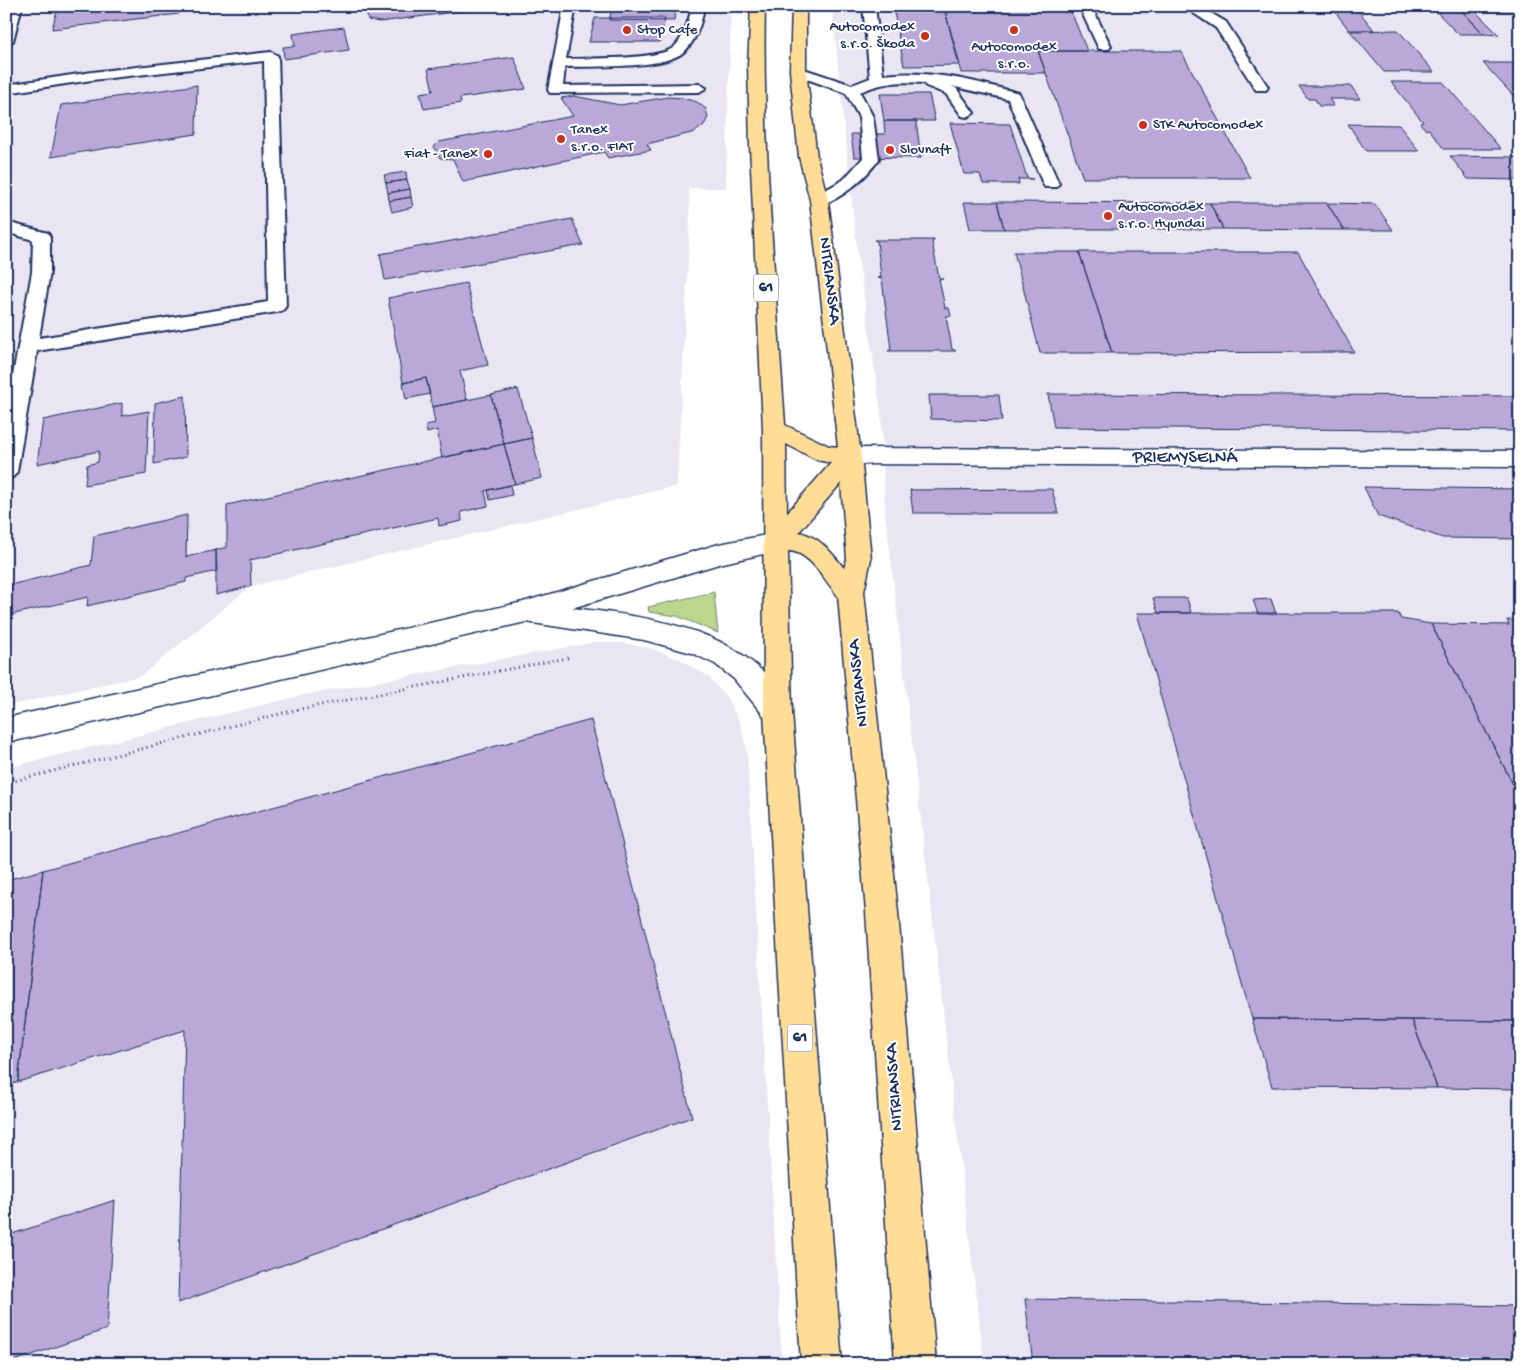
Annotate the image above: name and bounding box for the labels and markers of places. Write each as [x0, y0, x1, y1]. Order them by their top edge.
place label: Autocomodex s.r.o. Škoda [829, 18, 916, 53]
place label: Stop Cafe [637, 21, 698, 39]
marker: Stop Cafe [621, 24, 633, 36]
marker: Autocomodex s.r.o. [1008, 24, 1020, 36]
marker: Autocomodex s.r.o. Škoda [919, 30, 931, 42]
place label: Autocomodex s.r.o. [971, 38, 1057, 73]
place label: STK Autocomodex [1153, 116, 1263, 134]
marker: STK Autocomodex [1137, 119, 1149, 131]
place label: Tanex s.r.o. FIAT [570, 121, 634, 156]
marker: Tanex s.r.o. FIAT [555, 133, 567, 145]
place label: Slovnaft [900, 141, 953, 159]
marker: Slovnaft [884, 144, 896, 156]
place label: Fiat - Tanex [403, 145, 478, 163]
marker: Fiat - Tanex [482, 148, 494, 160]
place label: Autocomodex s.r.o. Hyundai [1118, 198, 1205, 233]
marker: Autocomodex s.r.o. Hyundai [1102, 210, 1114, 222]

